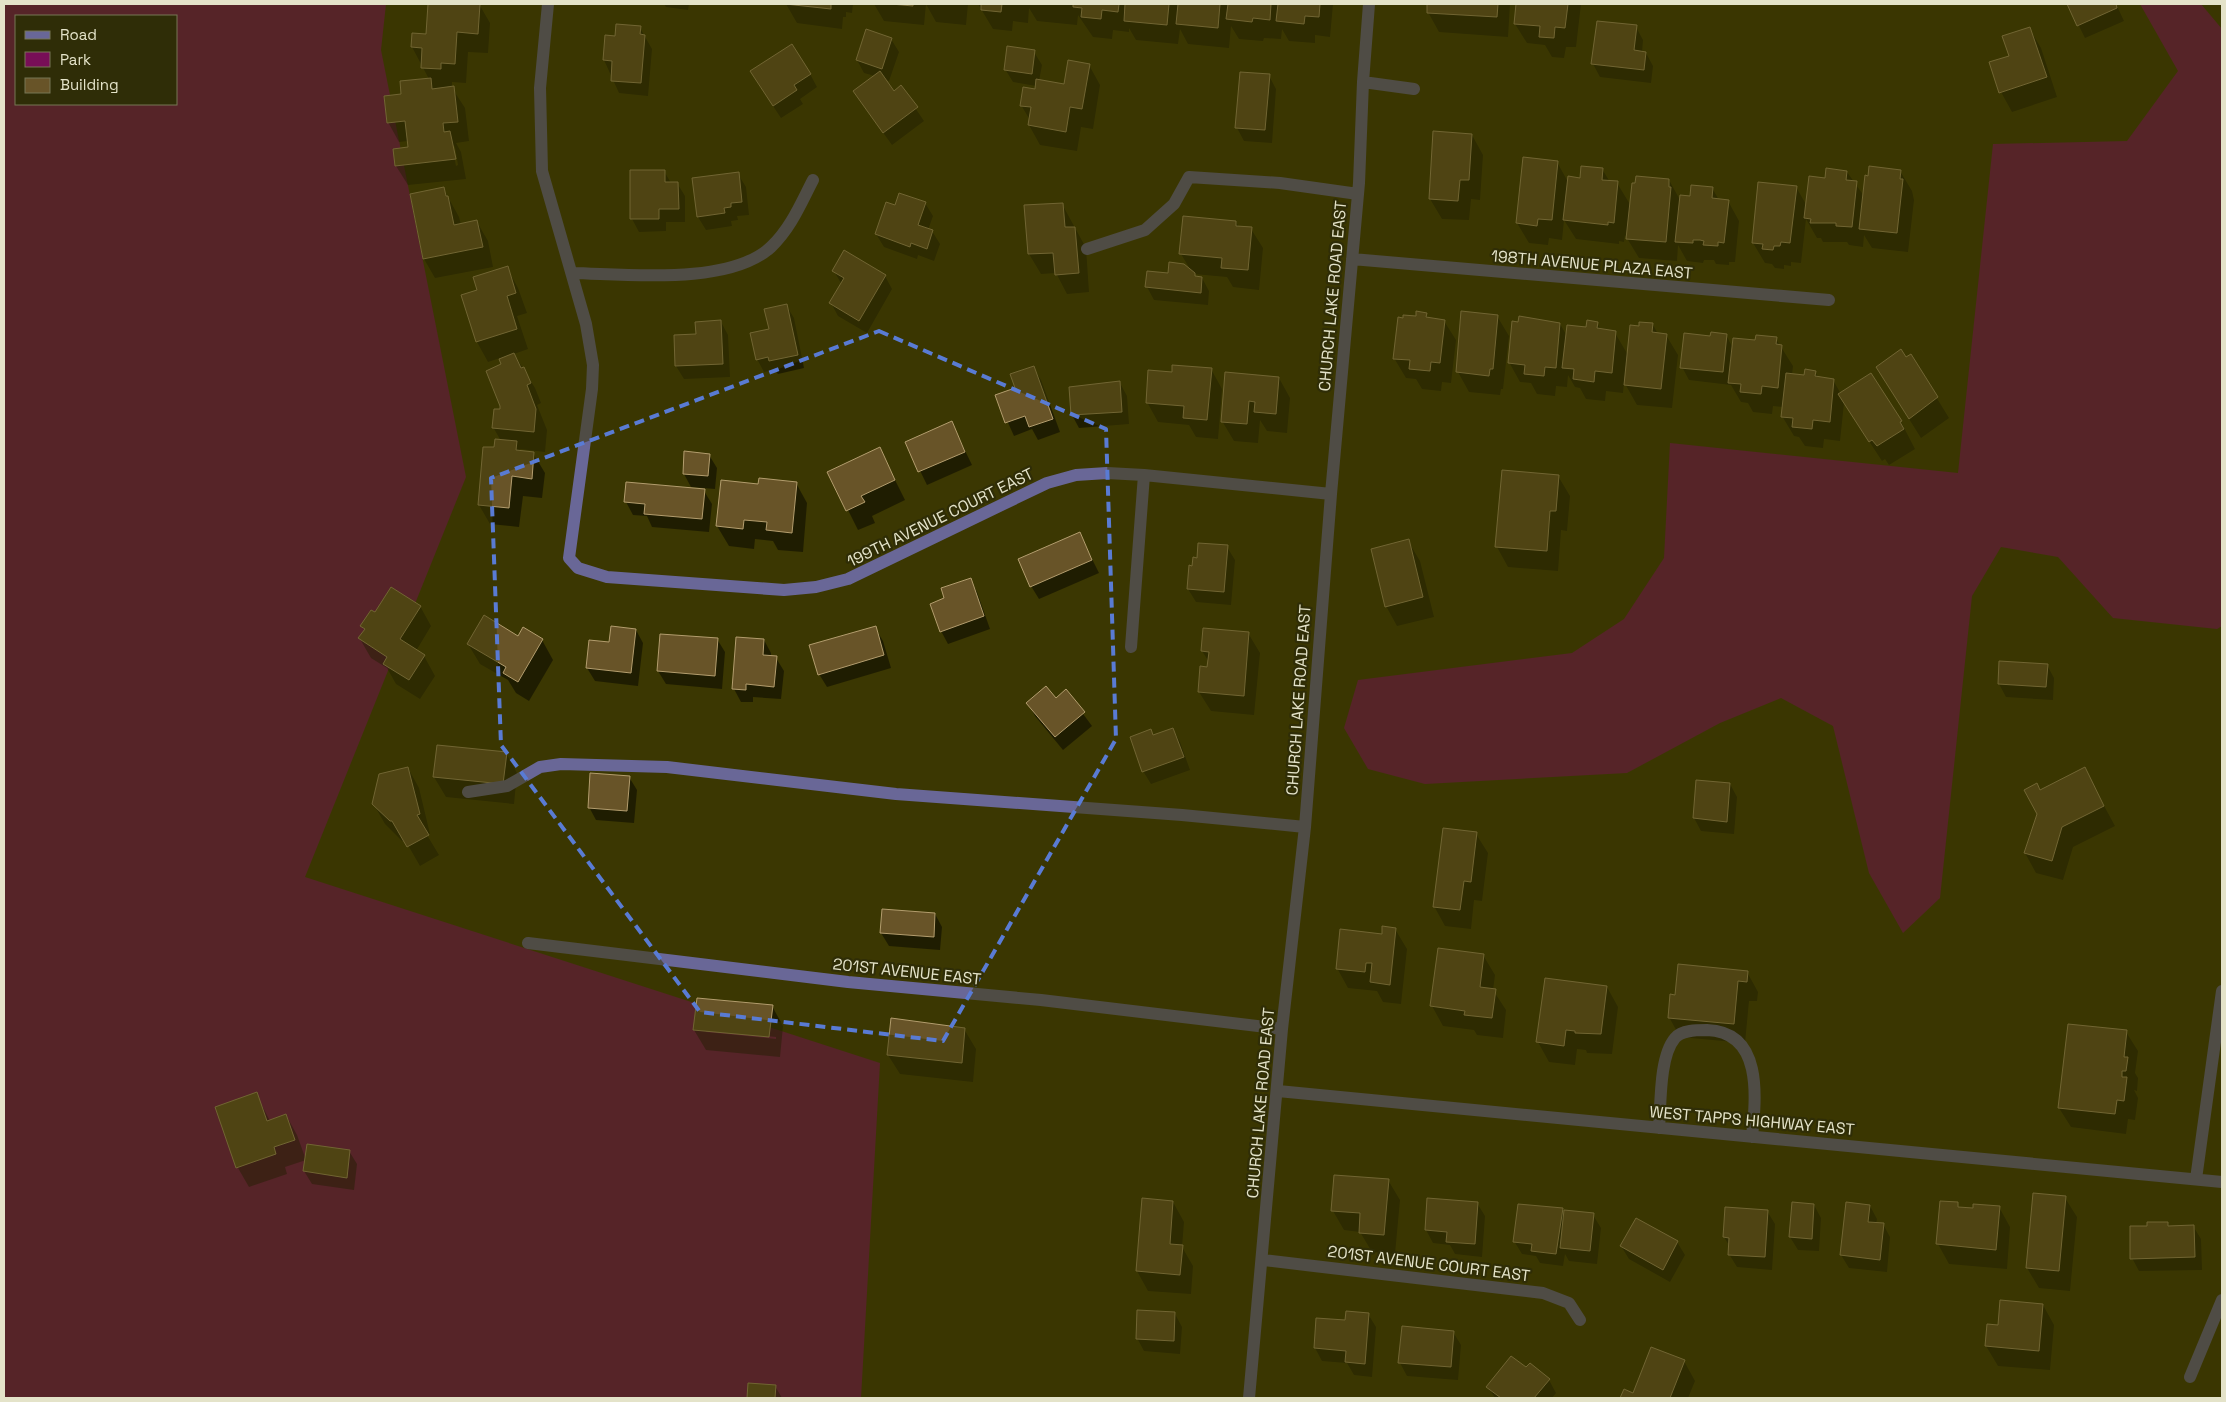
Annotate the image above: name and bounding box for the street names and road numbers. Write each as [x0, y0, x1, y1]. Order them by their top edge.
street label: CHURCH LAKE ROAD EAST [1314, 200, 1351, 392]
street label: 198TH AVENUE PLAZA EAST [1490, 245, 1694, 284]
street label: 199TH AVENUE COURT EAST [843, 463, 1037, 572]
street label: CHURCH LAKE ROAD EAST [1281, 604, 1316, 796]
street label: 201ST AVENUE EAST [832, 953, 982, 990]
street label: CHURCH LAKE ROAD EAST [1242, 1007, 1279, 1199]
street label: WEST TAPPS HIGHWAY EAST [1649, 1101, 1855, 1140]
street label: 201ST AVENUE COURT EAST [1327, 1241, 1531, 1286]

